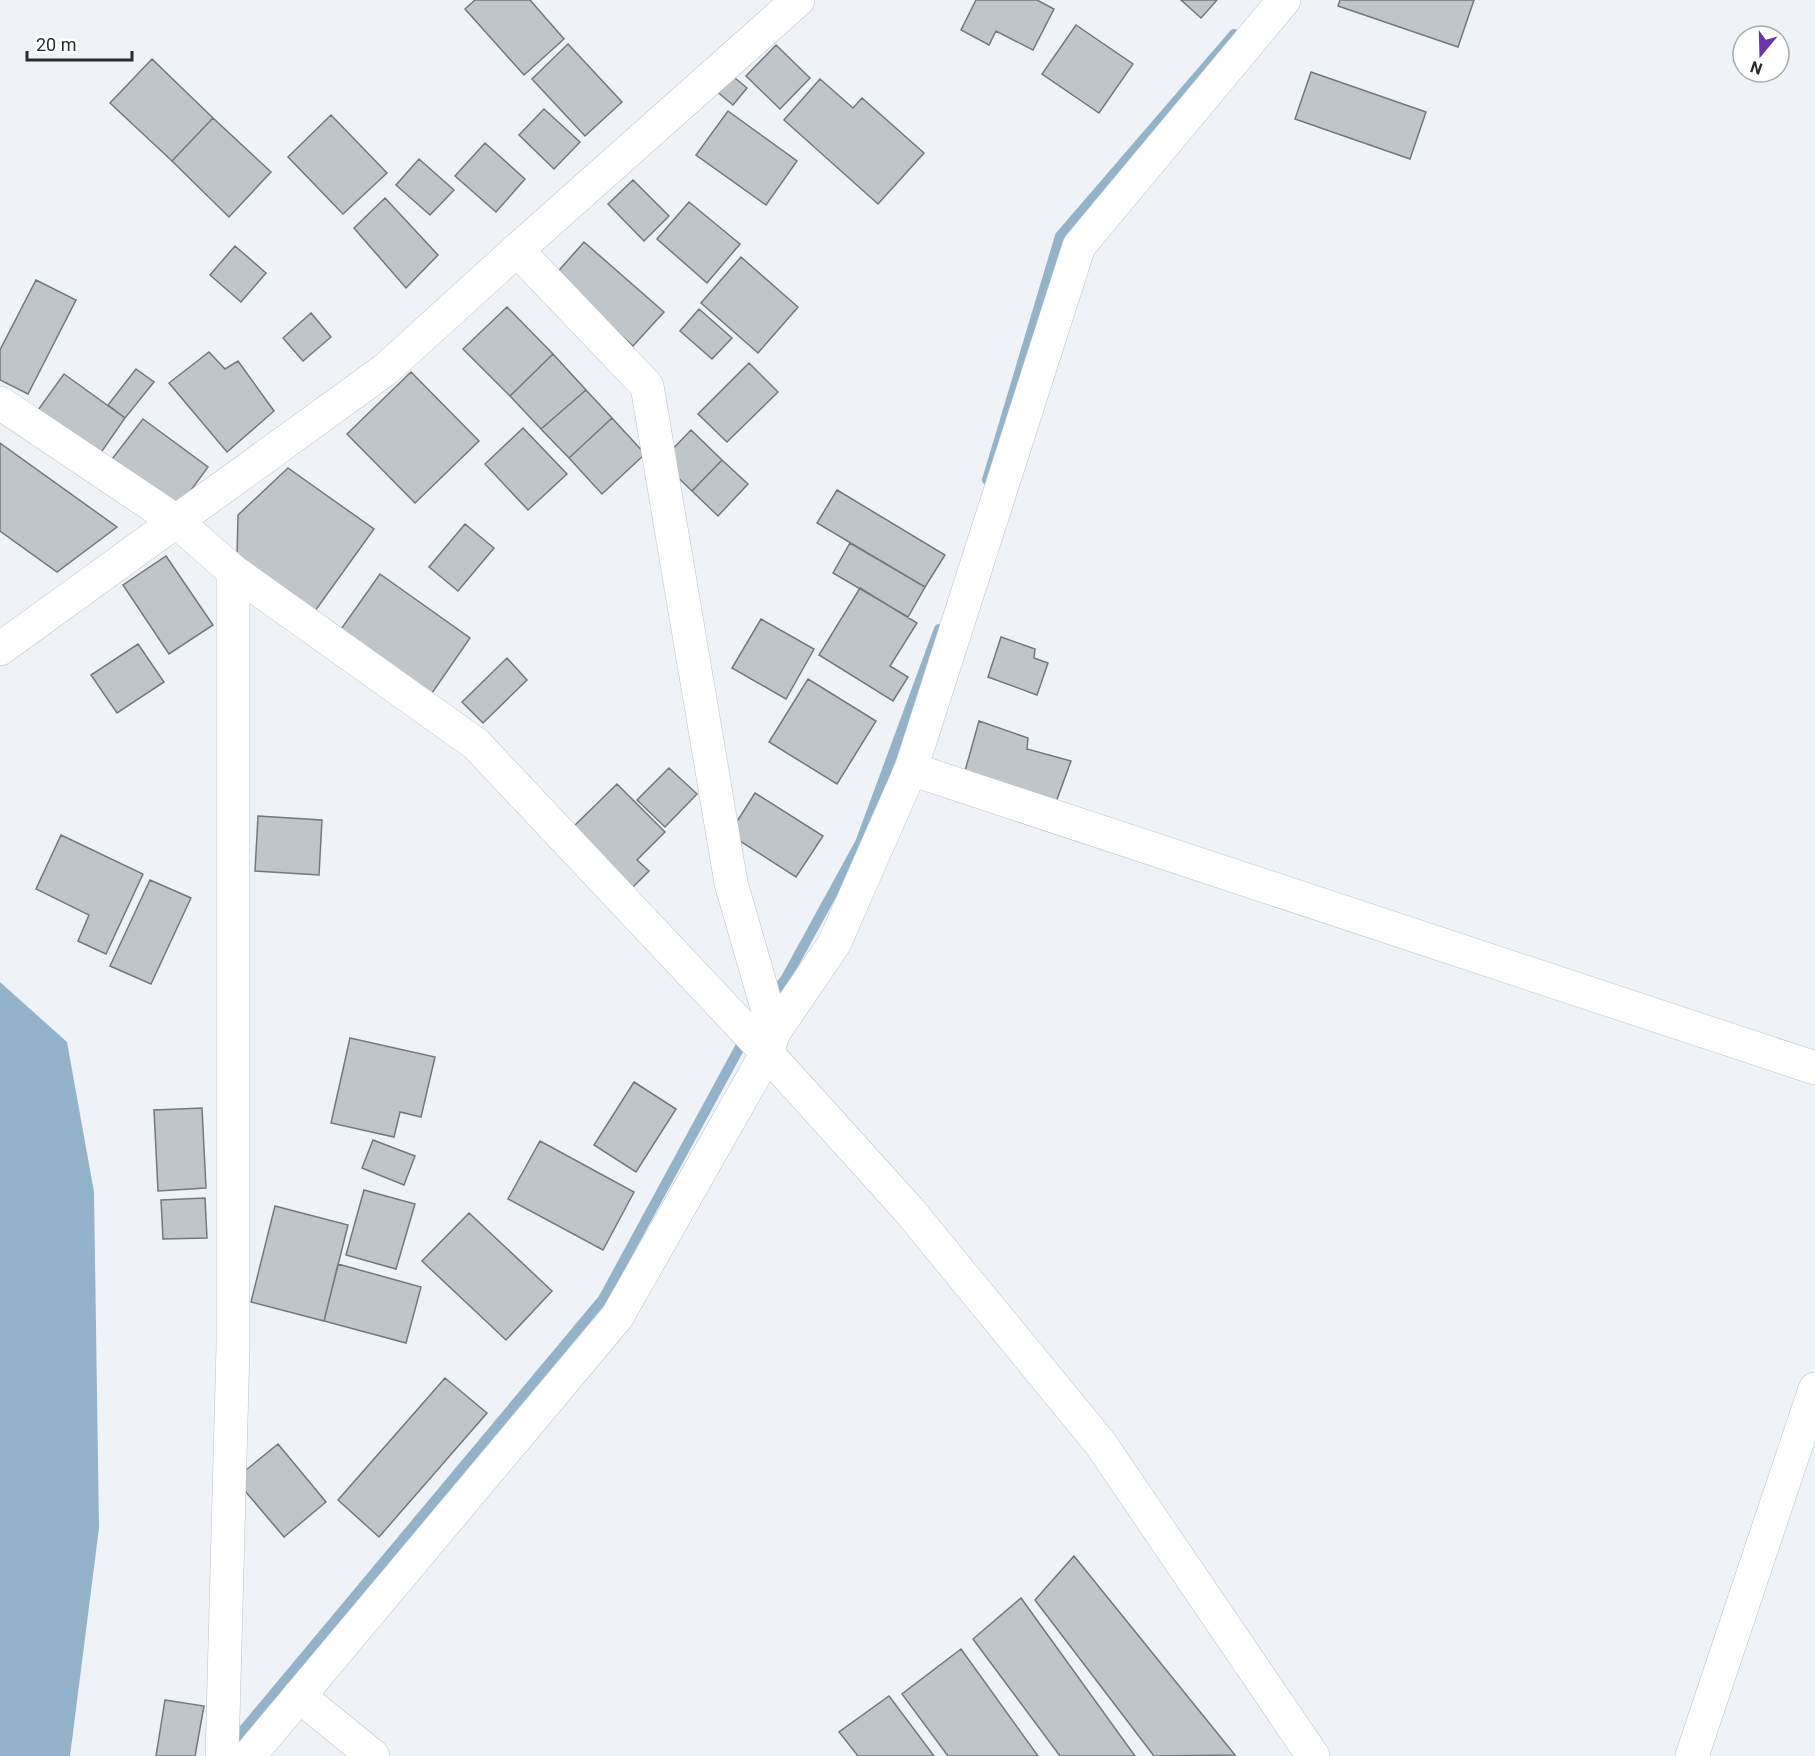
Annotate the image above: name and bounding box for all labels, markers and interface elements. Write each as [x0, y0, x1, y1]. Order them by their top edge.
scale bar [27, 24, 132, 62]
north arrow [1731, 24, 1791, 84]
text: 20 m [36, 34, 76, 55]
text: N [1748, 57, 1765, 79]

